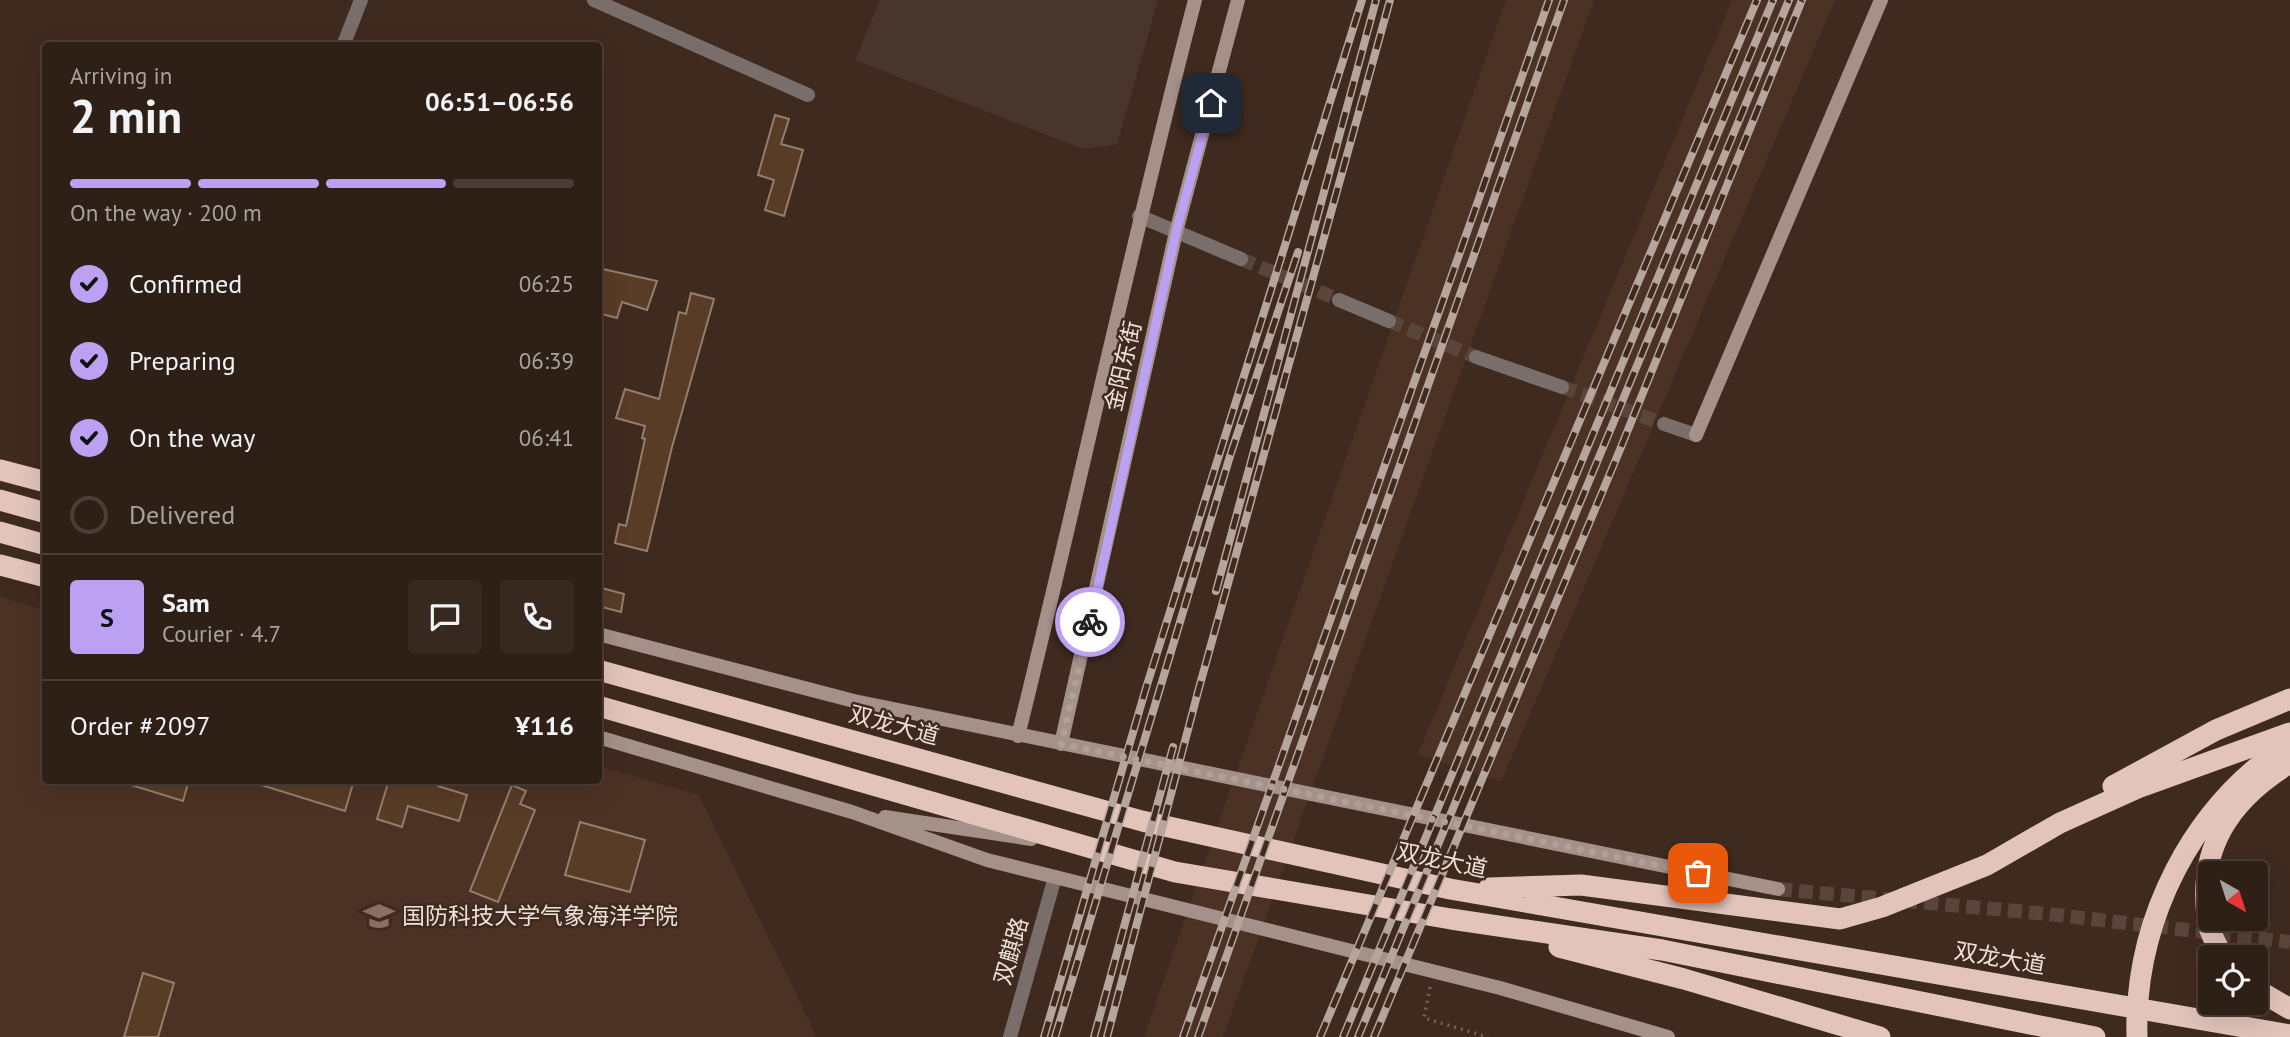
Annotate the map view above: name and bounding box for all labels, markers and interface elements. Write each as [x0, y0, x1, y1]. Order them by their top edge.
text: Arriving in [70, 61, 172, 90]
pin [1181, 73, 1241, 133]
icon: home [1192, 84, 1230, 122]
text: 06:51–06:56 [425, 85, 574, 118]
text: 2 min [70, 86, 182, 146]
text: On the way · 200 m [70, 198, 262, 227]
icon: check [70, 265, 108, 303]
text: Confirmed [129, 267, 242, 300]
text: 06:25 [519, 269, 574, 298]
street label: 金阳东街 [1098, 318, 1147, 414]
icon: check [70, 342, 108, 380]
text: Preparing [129, 344, 236, 377]
text: 06:39 [519, 346, 574, 375]
icon: check [70, 419, 108, 457]
text: On the way [129, 421, 255, 454]
text: 06:41 [519, 423, 574, 452]
text: Delivered [129, 498, 235, 531]
button: chat [408, 580, 482, 654]
button: phone [500, 580, 574, 654]
text: Sam [162, 586, 210, 619]
courier [1055, 587, 1125, 657]
text: S [100, 601, 114, 634]
icon: bike [1071, 603, 1109, 641]
text: Courier · 4.7 [162, 619, 281, 648]
street label: 双龙大道 [846, 699, 942, 750]
text: Order #2097 [70, 709, 210, 742]
text: ¥116 [515, 709, 574, 742]
street label: 双龙大道 [1394, 836, 1490, 883]
pin [1668, 843, 1728, 903]
icon: bag [1679, 854, 1717, 892]
north arrow [2198, 861, 2268, 931]
map controls [2198, 861, 2268, 1015]
school or university icon: 国防科技大学气象海洋学院 [362, 899, 396, 933]
place label: 国防科技大学气象海洋学院 [402, 901, 678, 930]
street label: 双麒路 [987, 914, 1034, 988]
street label: 双龙大道 [1952, 935, 2048, 980]
button: locate [2198, 945, 2268, 1015]

